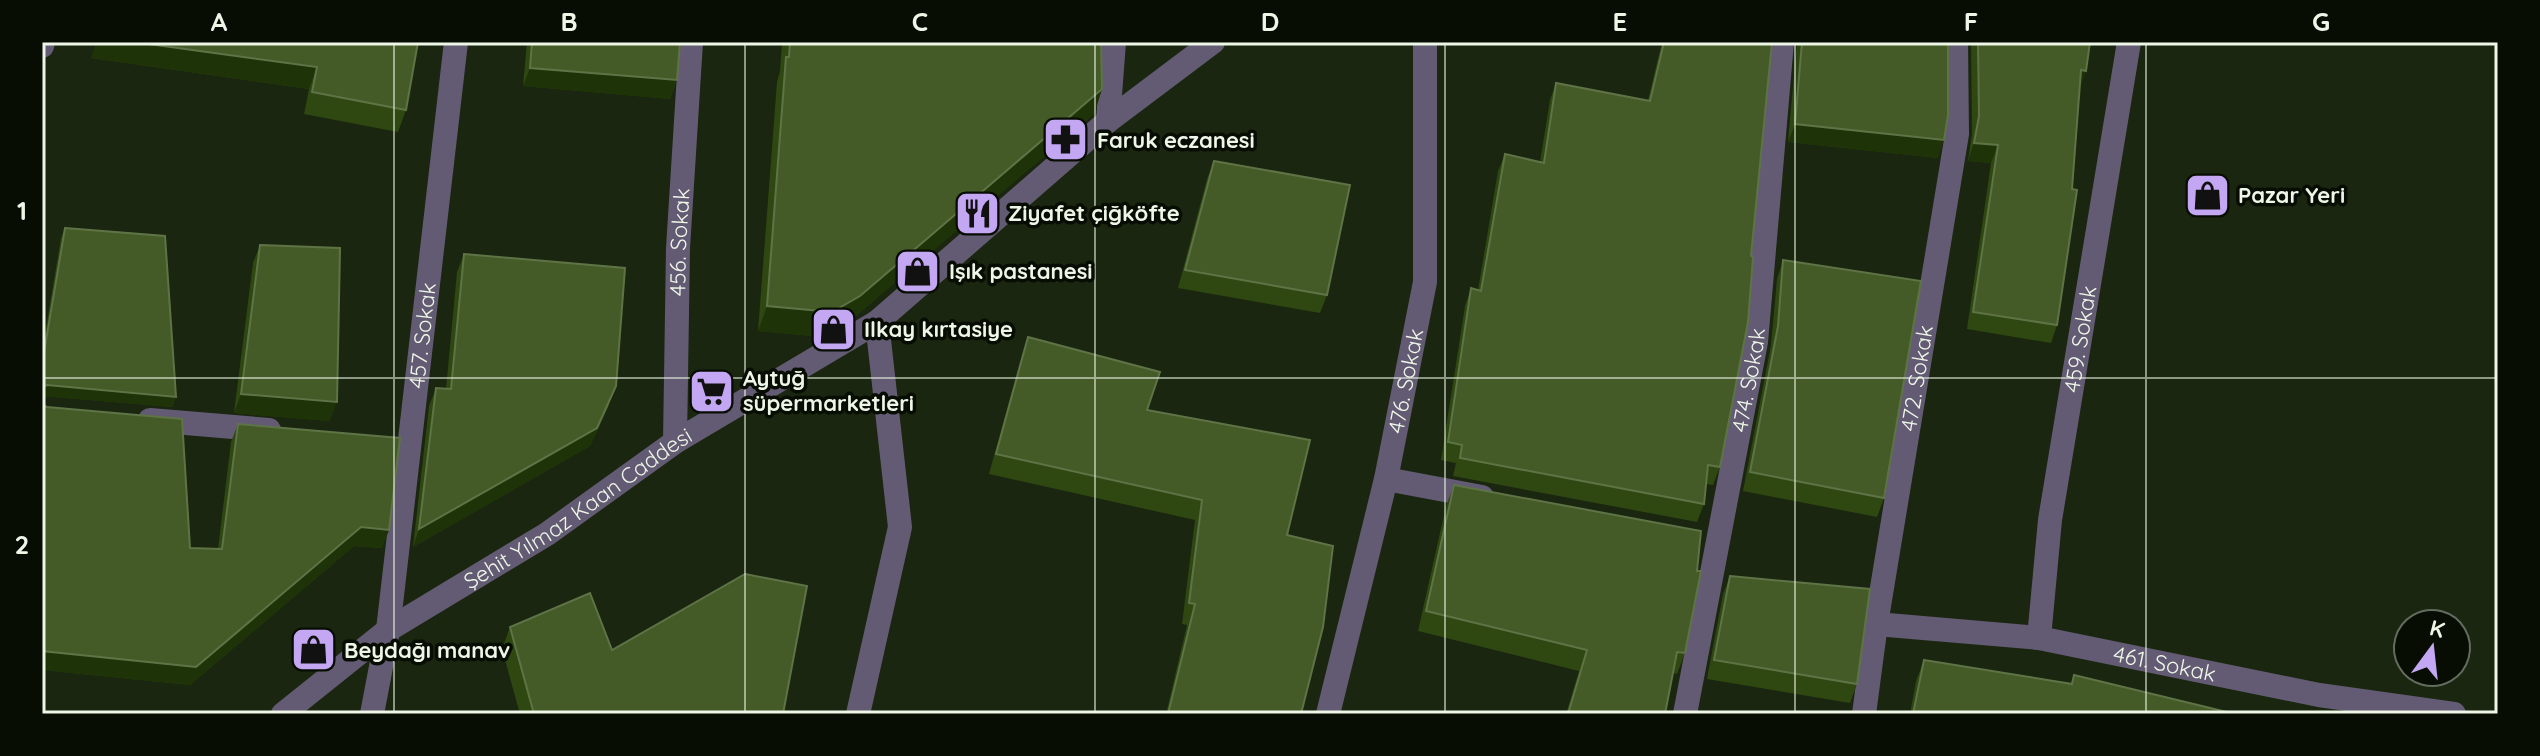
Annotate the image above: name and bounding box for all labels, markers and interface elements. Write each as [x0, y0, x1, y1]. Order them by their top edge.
text: A [211, 5, 228, 38]
text: B [560, 5, 578, 38]
text: C [912, 5, 928, 38]
text: D [1261, 5, 1279, 38]
text: E [1613, 5, 1627, 38]
text: F [1964, 5, 1978, 38]
text: G [2312, 5, 2330, 38]
pharmacy icon: Faruk eczanesi [1042, 116, 1090, 164]
place label: Faruk eczanesi [1097, 126, 1255, 154]
shop icon: Pazar Yeri [2183, 171, 2231, 219]
place label: Pazar Yeri [2238, 181, 2345, 209]
street label: 456. Sokak [663, 187, 696, 296]
restaurant icon: Ziyafet çiğköfte [953, 189, 1001, 237]
text: 1 [17, 194, 27, 227]
place label: Ziyafet çiğköfte [1008, 199, 1180, 227]
shop icon: Işık pastanesi [894, 247, 942, 295]
place label: Işık pastanesi [949, 257, 1092, 285]
street label: 457. Sokak [402, 281, 442, 390]
street label: 459. Sokak [2057, 284, 2103, 394]
shop icon: Ilkay kırtasiye [809, 305, 857, 353]
place label: Ilkay kırtasiye [864, 315, 1013, 343]
street label: 472. Sokak [1894, 323, 1939, 433]
street label: 476. Sokak [1381, 326, 1429, 436]
street label: 474. Sokak [1725, 327, 1771, 434]
place label: Aytuğ süpermarketleri [743, 364, 914, 417]
supermarket icon: Aytuğ süpermarketleri [688, 367, 736, 415]
street label: Şehit Yılmaz Kaan Caddesi [458, 421, 697, 595]
text: 2 [15, 528, 29, 561]
north arrow [2392, 608, 2472, 688]
text: K [2427, 613, 2448, 644]
shop icon: Beydağı manav [289, 626, 337, 674]
place label: Beydağı manav [344, 636, 510, 664]
street label: 461. Sokak [2111, 640, 2219, 688]

